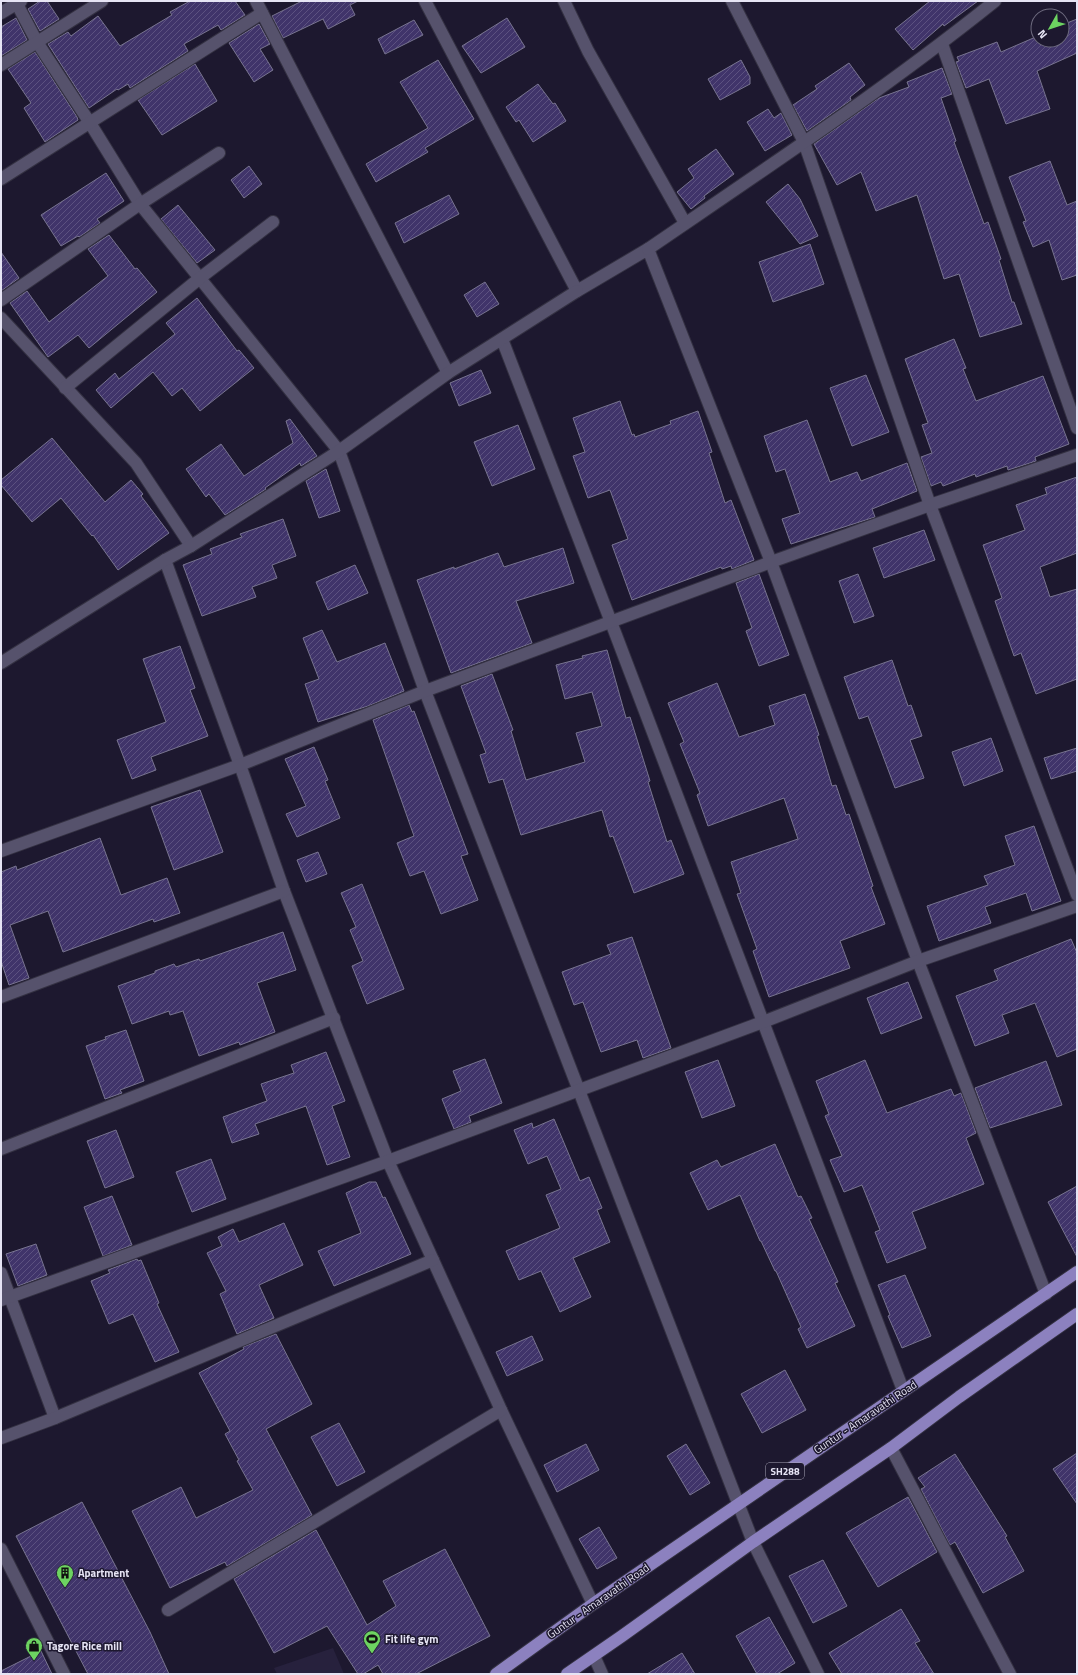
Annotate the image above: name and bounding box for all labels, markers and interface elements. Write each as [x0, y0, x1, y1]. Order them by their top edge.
north arrow [1030, 8, 1070, 48]
text: N [1034, 26, 1051, 42]
street label: Guntur - Amaravathi Road [810, 1376, 920, 1458]
road number: SH288 [766, 1463, 804, 1479]
street label: Guntur - Amaravathi Road [544, 1560, 652, 1642]
building icon: Apartment [55, 1563, 75, 1588]
place label: Apartment [78, 1565, 129, 1581]
sports icon: Fit life gym [362, 1629, 382, 1654]
place label: Fit life gym [385, 1631, 438, 1647]
shop icon: Tagore Rice mill [24, 1636, 44, 1661]
place label: Tagore Rice mill [47, 1638, 122, 1654]

